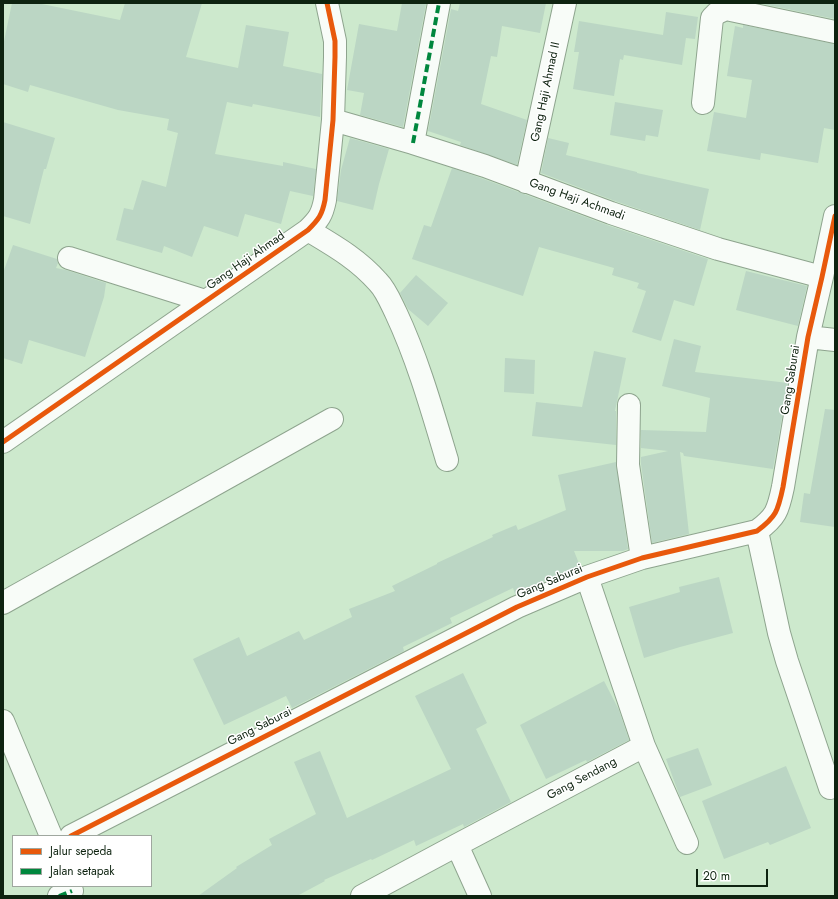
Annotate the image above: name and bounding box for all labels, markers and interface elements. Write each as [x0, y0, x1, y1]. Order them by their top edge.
street label: Gang Haji Ahmad II [528, 41, 564, 143]
street label: Gang Haji Achmadi [527, 176, 627, 224]
street label: Gang Haji Ahmad [204, 229, 288, 293]
street label: Gang Saburai [778, 344, 804, 416]
street label: Gang Saburai [515, 562, 585, 602]
street label: Gang Saburai [225, 705, 295, 749]
street label: Gang Sendang [545, 755, 619, 803]
legend [12, 835, 152, 887]
text: Jalur sepeda [50, 842, 112, 860]
scale bar [698, 861, 770, 887]
text: Jalan setapak [50, 862, 115, 880]
text: 20 m [703, 867, 730, 885]

